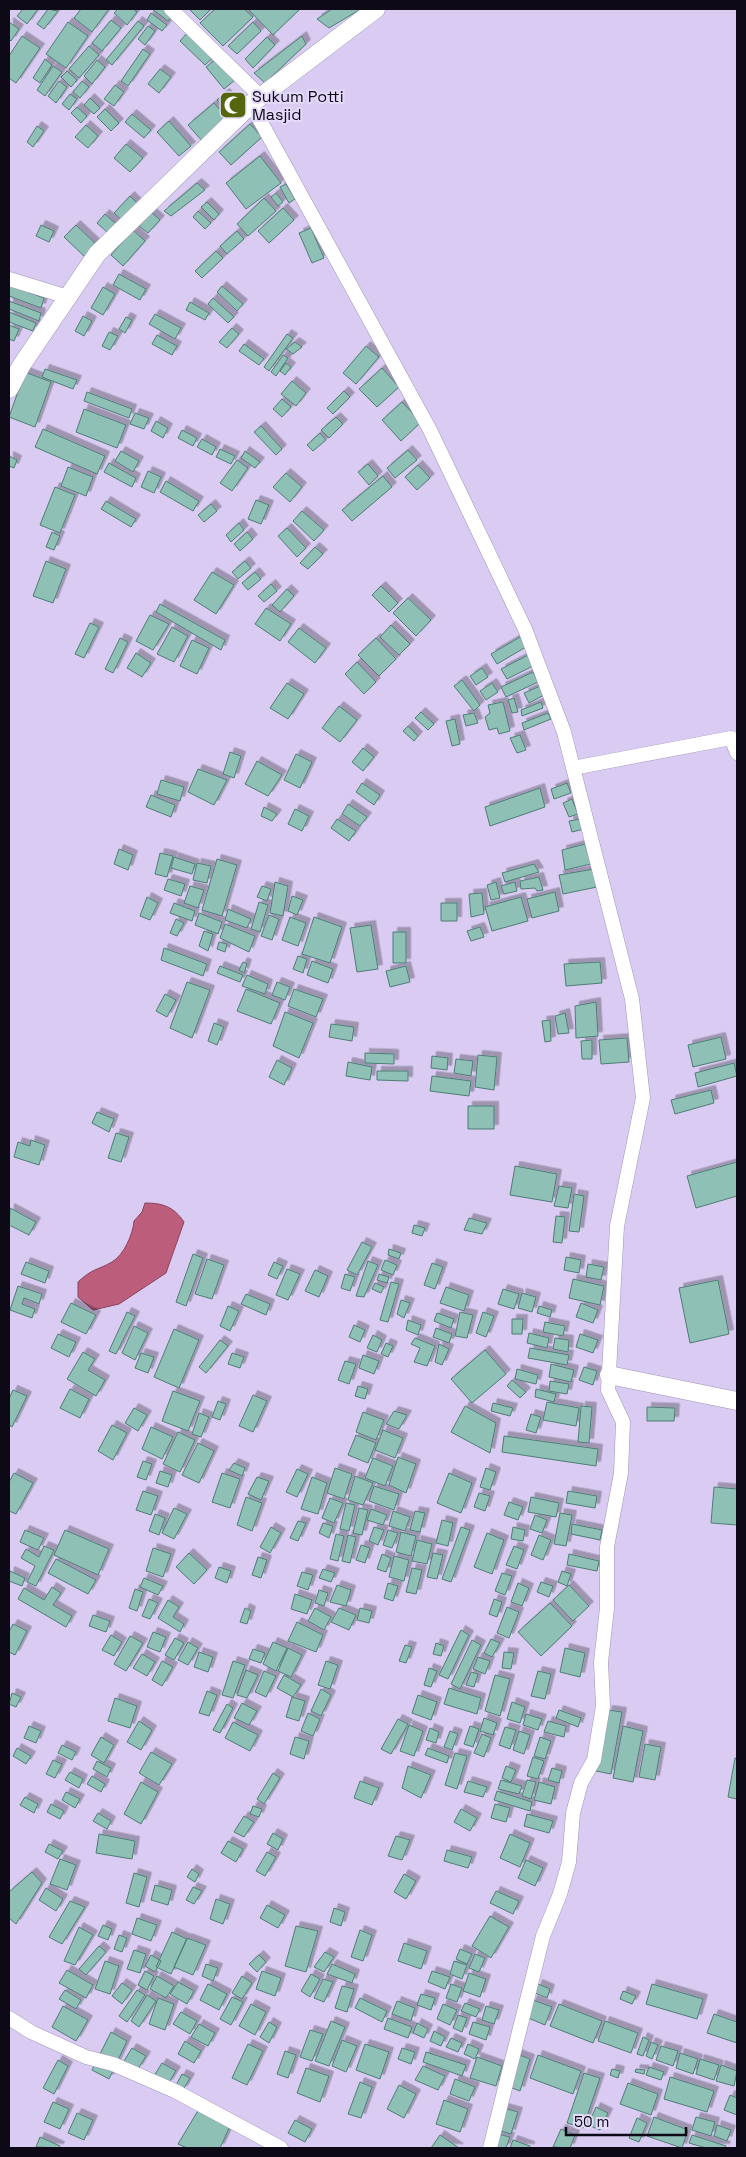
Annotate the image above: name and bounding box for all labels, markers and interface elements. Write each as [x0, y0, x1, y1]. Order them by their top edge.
place label: Sukum Potti Masjid [252, 86, 344, 125]
mosque icon: Sukum Potti Masjid [218, 90, 248, 120]
scale bar [566, 2104, 686, 2136]
text: 50 m [574, 2112, 609, 2131]

